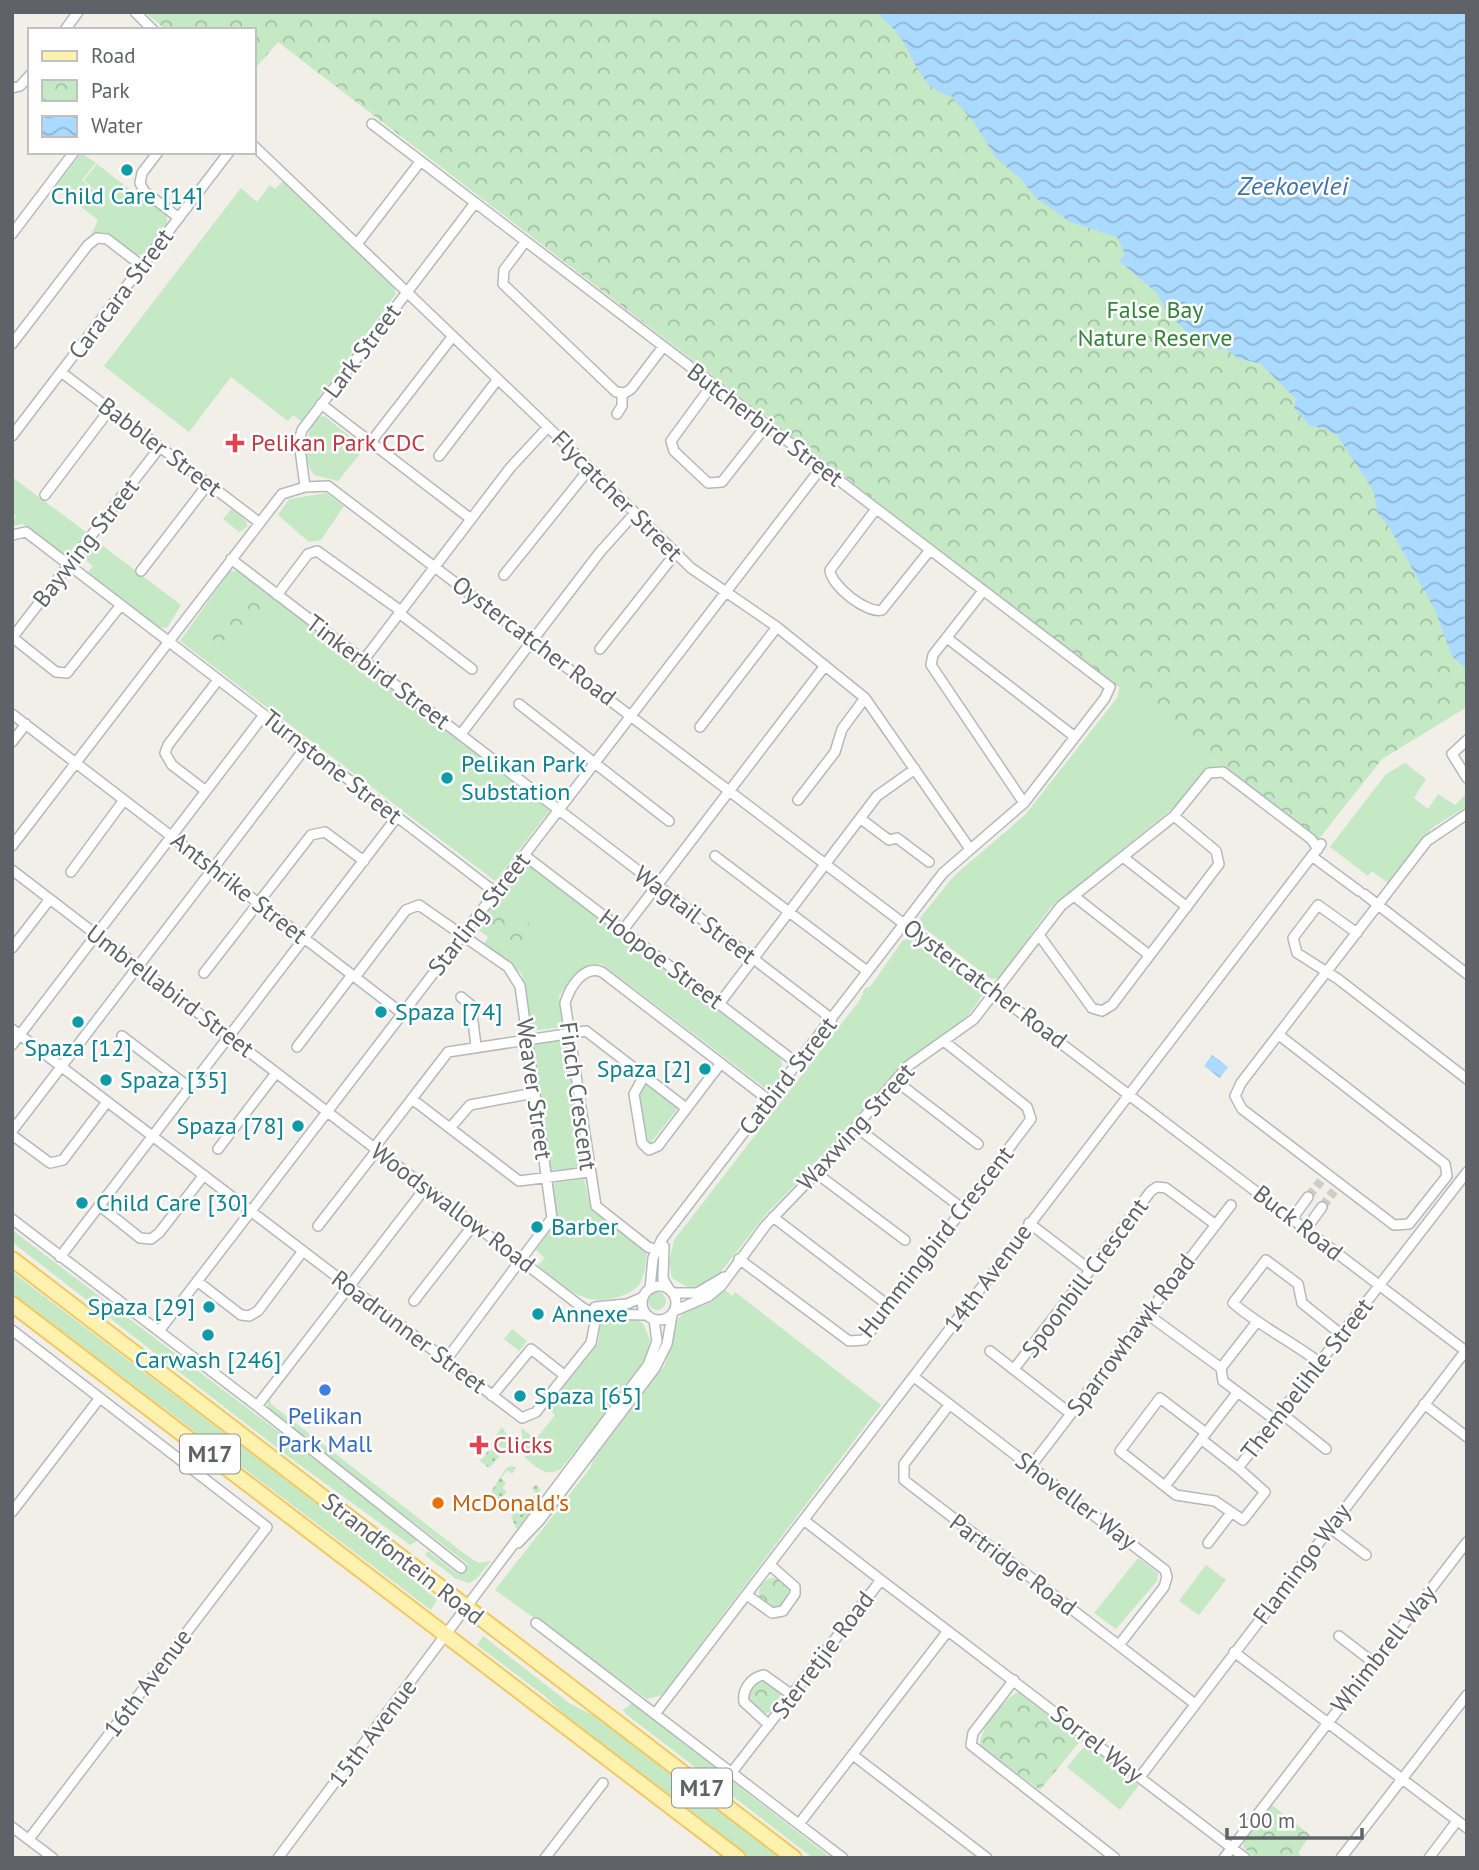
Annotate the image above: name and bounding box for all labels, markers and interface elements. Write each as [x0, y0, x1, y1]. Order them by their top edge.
legend [28, 28, 256, 154]
text: Road [91, 42, 135, 69]
text: Park [91, 77, 130, 104]
text: Water [91, 112, 143, 139]
marker: Child Care [14] [119, 162, 135, 178]
water label: Zeekoevlei [1237, 169, 1349, 202]
place label: Child Care [14] [51, 180, 203, 211]
street label: Caracara Street [61, 222, 180, 365]
park label: False Bay Nature Reserve [1077, 294, 1233, 353]
street label: Lark Street [316, 297, 407, 404]
street label: Butcherbird Street [681, 356, 849, 493]
street label: Babbler Street [92, 390, 228, 503]
street label: Flycatcher Street [545, 424, 689, 568]
place label: Pelikan Park CDC [251, 427, 425, 458]
marker: Pelikan Park CDC [225, 433, 245, 453]
street label: Baywing Street [26, 472, 146, 613]
street label: Oystercatcher Road [446, 569, 623, 712]
street label: Tinkerbird Street [300, 607, 457, 736]
street label: Turnstone Street [256, 702, 408, 831]
place label: Pelikan Park Substation [461, 748, 587, 807]
marker: Pelikan Park Substation [439, 770, 455, 786]
street label: Antshrike Street [165, 825, 314, 950]
street label: Starling Street [421, 846, 536, 982]
street label: Wagtail Street [628, 859, 762, 971]
street label: Hoopoe Street [593, 902, 730, 1015]
street label: Oystercatcher Road [897, 912, 1074, 1055]
street label: Umbrellabird Street [80, 917, 261, 1064]
place label: Spaza [74] [395, 996, 502, 1027]
marker: Spaza [74] [373, 1004, 389, 1020]
street label: Catbird Street [732, 1010, 843, 1141]
marker: Spaza [12] [70, 1014, 86, 1030]
street label: Weaver Street [509, 1016, 560, 1162]
street label: Finch Crescent [553, 1020, 604, 1172]
place label: Spaza [12] [24, 1032, 132, 1063]
place label: Spaza [2] [597, 1053, 691, 1084]
street label: Waxwing Street [790, 1056, 921, 1197]
marker: Spaza [2] [697, 1061, 713, 1077]
place label: Spaza [35] [120, 1064, 227, 1095]
marker: Spaza [35] [98, 1072, 114, 1088]
place label: Spaza [78] [177, 1110, 284, 1141]
marker: Spaza [78] [290, 1118, 306, 1134]
street label: Woodswallow Road [365, 1136, 542, 1280]
street label: Hummingbird Crescent [851, 1140, 1020, 1344]
street label: Buck Road [1247, 1178, 1350, 1267]
place label: Child Care [30] [96, 1187, 248, 1218]
street label: Spoonbill Crescent [1014, 1192, 1155, 1364]
marker: Child Care [30] [74, 1195, 90, 1211]
place label: Barber [551, 1211, 618, 1242]
street label: 14th Avenue [937, 1217, 1039, 1338]
marker: Barber [529, 1219, 545, 1235]
street label: Sparrowhawk Road [1060, 1248, 1202, 1422]
street label: Roadrunner Street [326, 1263, 493, 1400]
place label: Spaza [29] [88, 1291, 195, 1322]
street label: Thembelihle Street [1234, 1292, 1379, 1466]
place label: Annexe [552, 1298, 628, 1329]
marker: Spaza [29] [201, 1299, 217, 1315]
marker: Annexe [530, 1306, 546, 1322]
marker: Carwash [246] [200, 1327, 216, 1343]
place label: Carwash [246] [135, 1344, 281, 1375]
place label: Spaza [65] [534, 1380, 641, 1411]
marker: Pelikan Park Mall [317, 1382, 333, 1398]
marker: Spaza [65] [512, 1388, 528, 1404]
place label: Pelikan Park Mall [278, 1400, 372, 1459]
place label: Clicks [493, 1429, 553, 1460]
road number: M17 [180, 1434, 240, 1474]
marker: Clicks [471, 1437, 487, 1453]
street label: Shoveller Way [1009, 1445, 1143, 1556]
street label: Strandfontein Road [316, 1486, 491, 1632]
place label: McDonald's [452, 1487, 569, 1518]
marker: McDonald's [430, 1495, 446, 1511]
street label: Flamingo Way [1246, 1497, 1357, 1631]
street label: Partridge Road [944, 1507, 1083, 1623]
street label: Whimbrell Way [1324, 1578, 1443, 1719]
street label: Sterretjie Road [765, 1585, 881, 1725]
street label: 16th Avenue [97, 1622, 199, 1743]
street label: 15th Avenue [322, 1672, 424, 1793]
street label: Sorrel Way [1045, 1698, 1150, 1789]
road number: M17 [672, 1768, 732, 1808]
scale bar [1227, 1797, 1362, 1841]
text: 100 m [1238, 1807, 1295, 1834]

